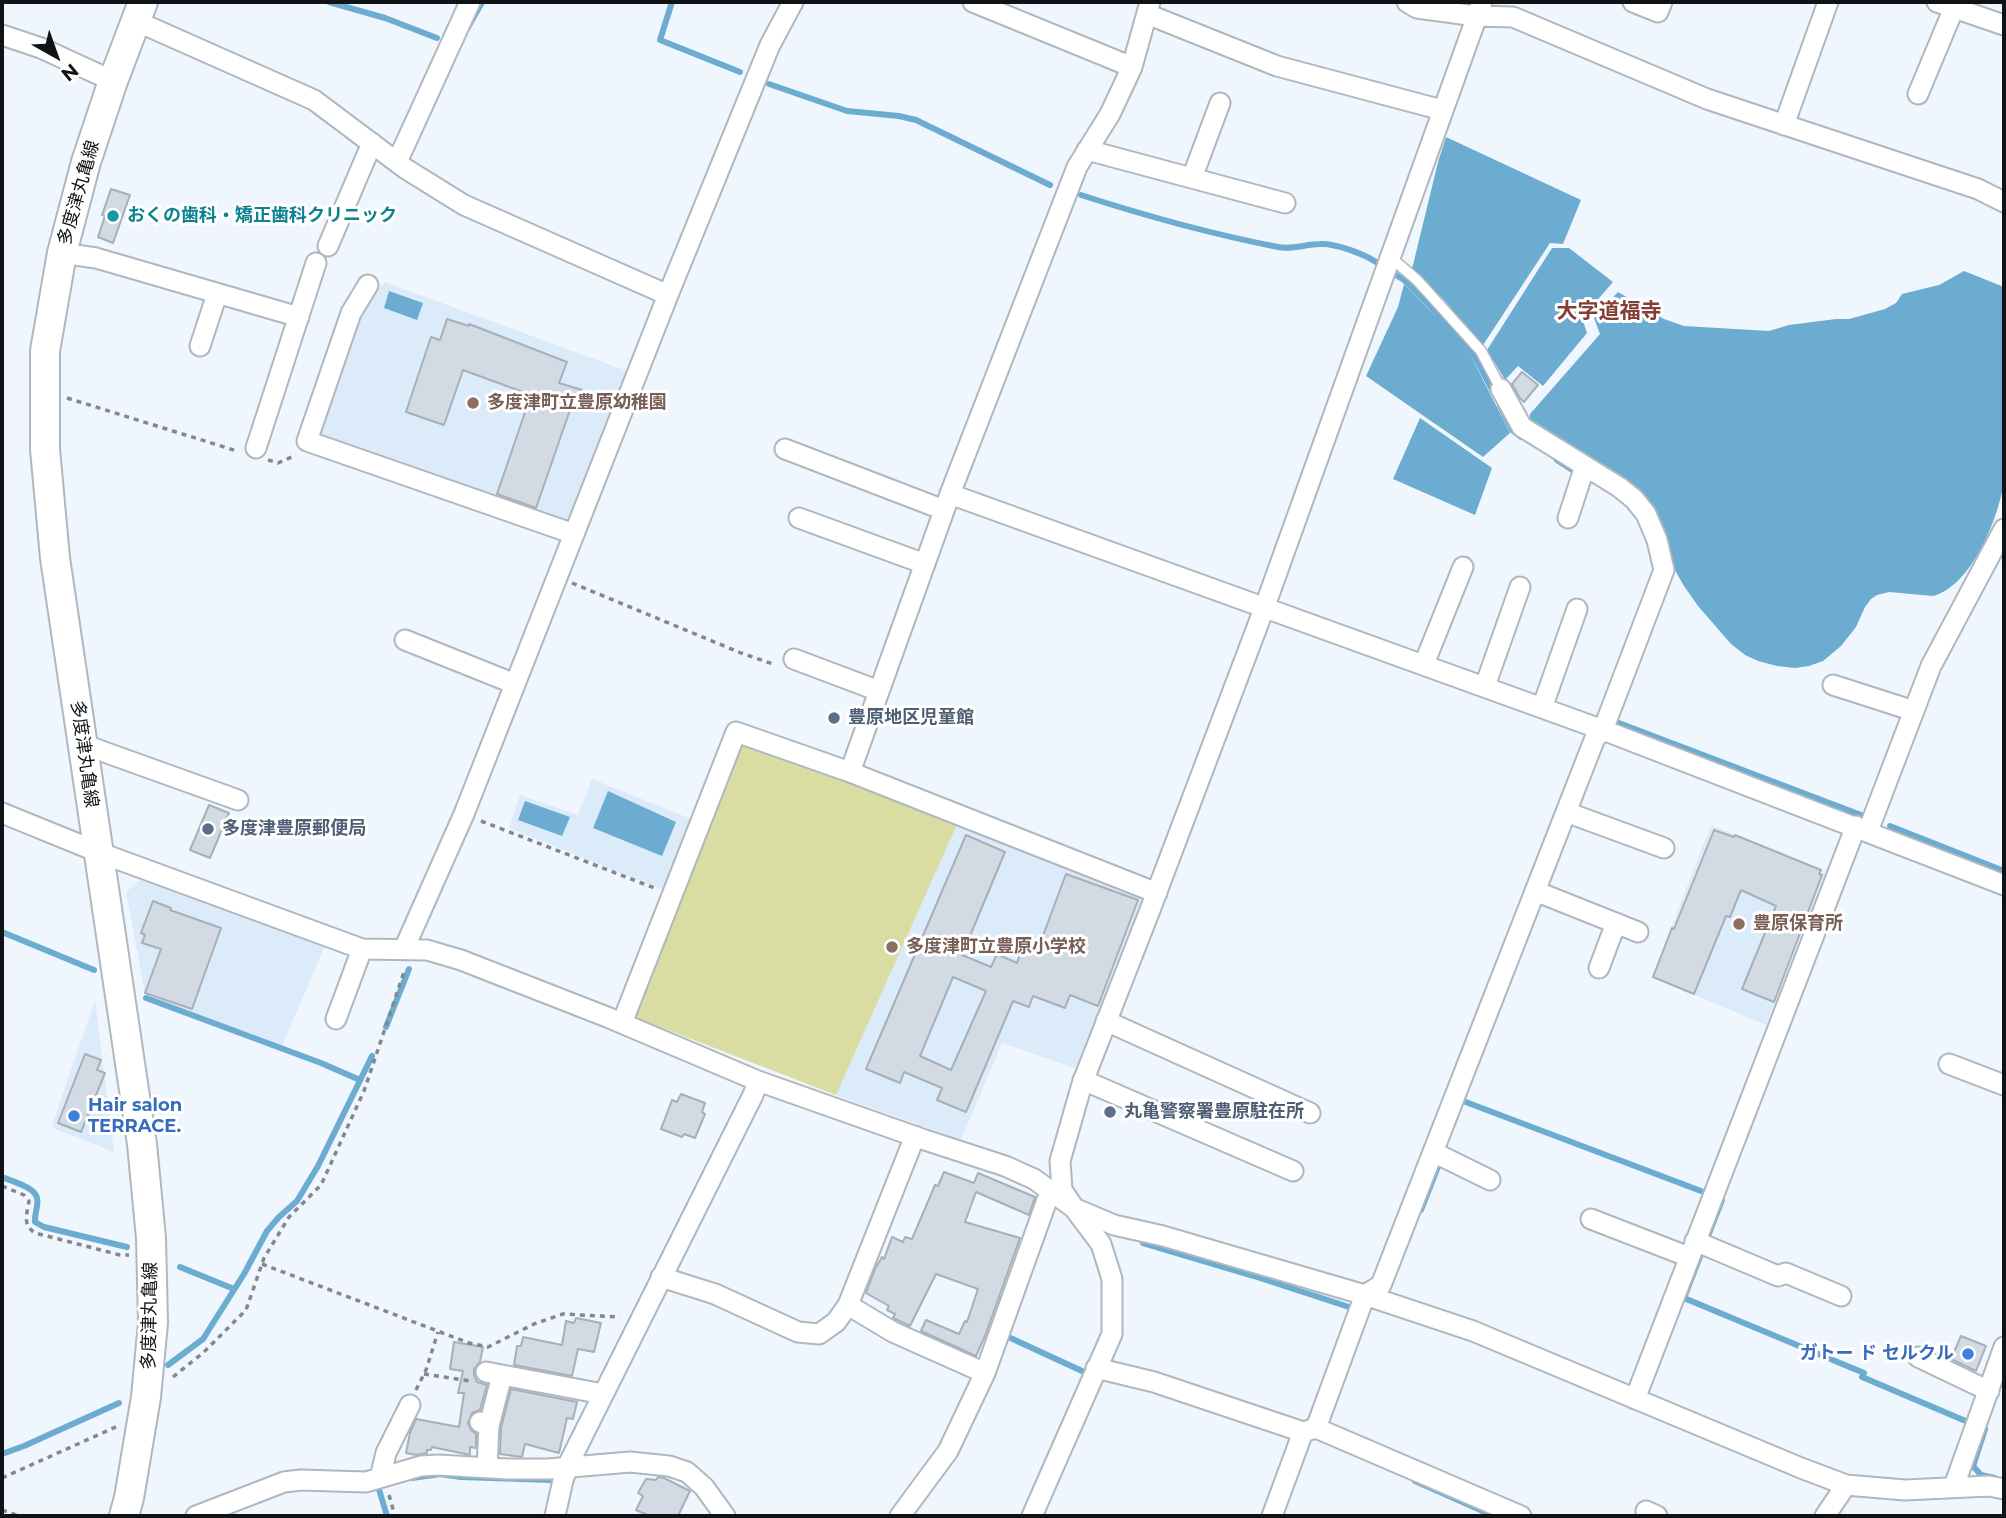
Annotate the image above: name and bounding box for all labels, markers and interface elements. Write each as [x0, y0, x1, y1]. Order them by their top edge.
north arrow [21, 21, 91, 91]
text: N [57, 59, 83, 86]
street label: 多度津丸亀線 [54, 138, 104, 248]
place label: おくの歯科・矯正歯科クリニック [127, 205, 397, 227]
marker: おくの歯科・矯正歯科クリニック [105, 208, 121, 224]
district label: 大字道福寺 [1557, 299, 1661, 325]
place label: 多度津町立豊原幼稚園 [487, 392, 667, 414]
marker: 多度津町立豊原幼稚園 [465, 395, 481, 411]
street label: 多度津丸亀線 [66, 699, 102, 809]
place label: 豊原地区児童館 [848, 707, 974, 729]
marker: 豊原地区児童館 [826, 710, 842, 726]
place label: 多度津豊原郵便局 [222, 818, 366, 840]
marker: 多度津豊原郵便局 [200, 821, 216, 837]
place label: 豊原保育所 [1753, 913, 1843, 935]
marker: 豊原保育所 [1731, 916, 1747, 932]
place label: 多度津町立豊原小学校 [906, 936, 1086, 958]
marker: 多度津町立豊原小学校 [884, 939, 900, 955]
place label: Hair salon TERRACE. [88, 1095, 182, 1138]
place label: 丸亀警察署豊原駐在所 [1124, 1101, 1304, 1123]
marker: 丸亀警察署豊原駐在所 [1102, 1104, 1118, 1120]
marker: Hair salon TERRACE. [66, 1108, 82, 1124]
street label: 多度津丸亀線 [138, 1262, 162, 1370]
place label: ガトー ド セルクル [1800, 1343, 1954, 1365]
marker: ガトー ド セルクル [1960, 1346, 1976, 1362]

